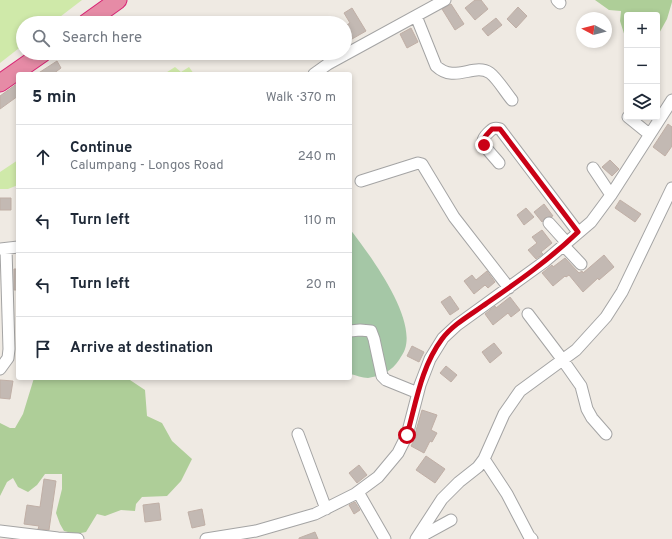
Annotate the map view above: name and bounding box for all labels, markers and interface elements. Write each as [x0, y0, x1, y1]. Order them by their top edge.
north arrow [576, 12, 612, 48]
map controls [624, 12, 660, 120]
button: + [624, 12, 660, 48]
search box [16, 16, 352, 60]
icon: search [30, 27, 52, 49]
text: Search here [62, 29, 142, 48]
button: − [624, 48, 660, 84]
button: layers [624, 84, 660, 120]
text: 5 min [32, 87, 76, 109]
text: Walk · 370 m [266, 90, 336, 106]
route end [475, 136, 493, 154]
text: Continue [70, 139, 132, 158]
icon: ahead [32, 146, 54, 168]
text: 240 m [298, 149, 336, 165]
text: Calumpang - Longos Road [70, 158, 224, 174]
icon: left [32, 210, 54, 232]
text: Turn left [70, 211, 130, 230]
text: 110 m [304, 213, 336, 229]
icon: left [32, 274, 54, 296]
text: Turn left [70, 275, 130, 294]
text: 20 m [306, 277, 336, 293]
icon: arrive [32, 338, 54, 360]
text: Arrive at destination [70, 339, 213, 358]
route start [398, 426, 416, 444]

